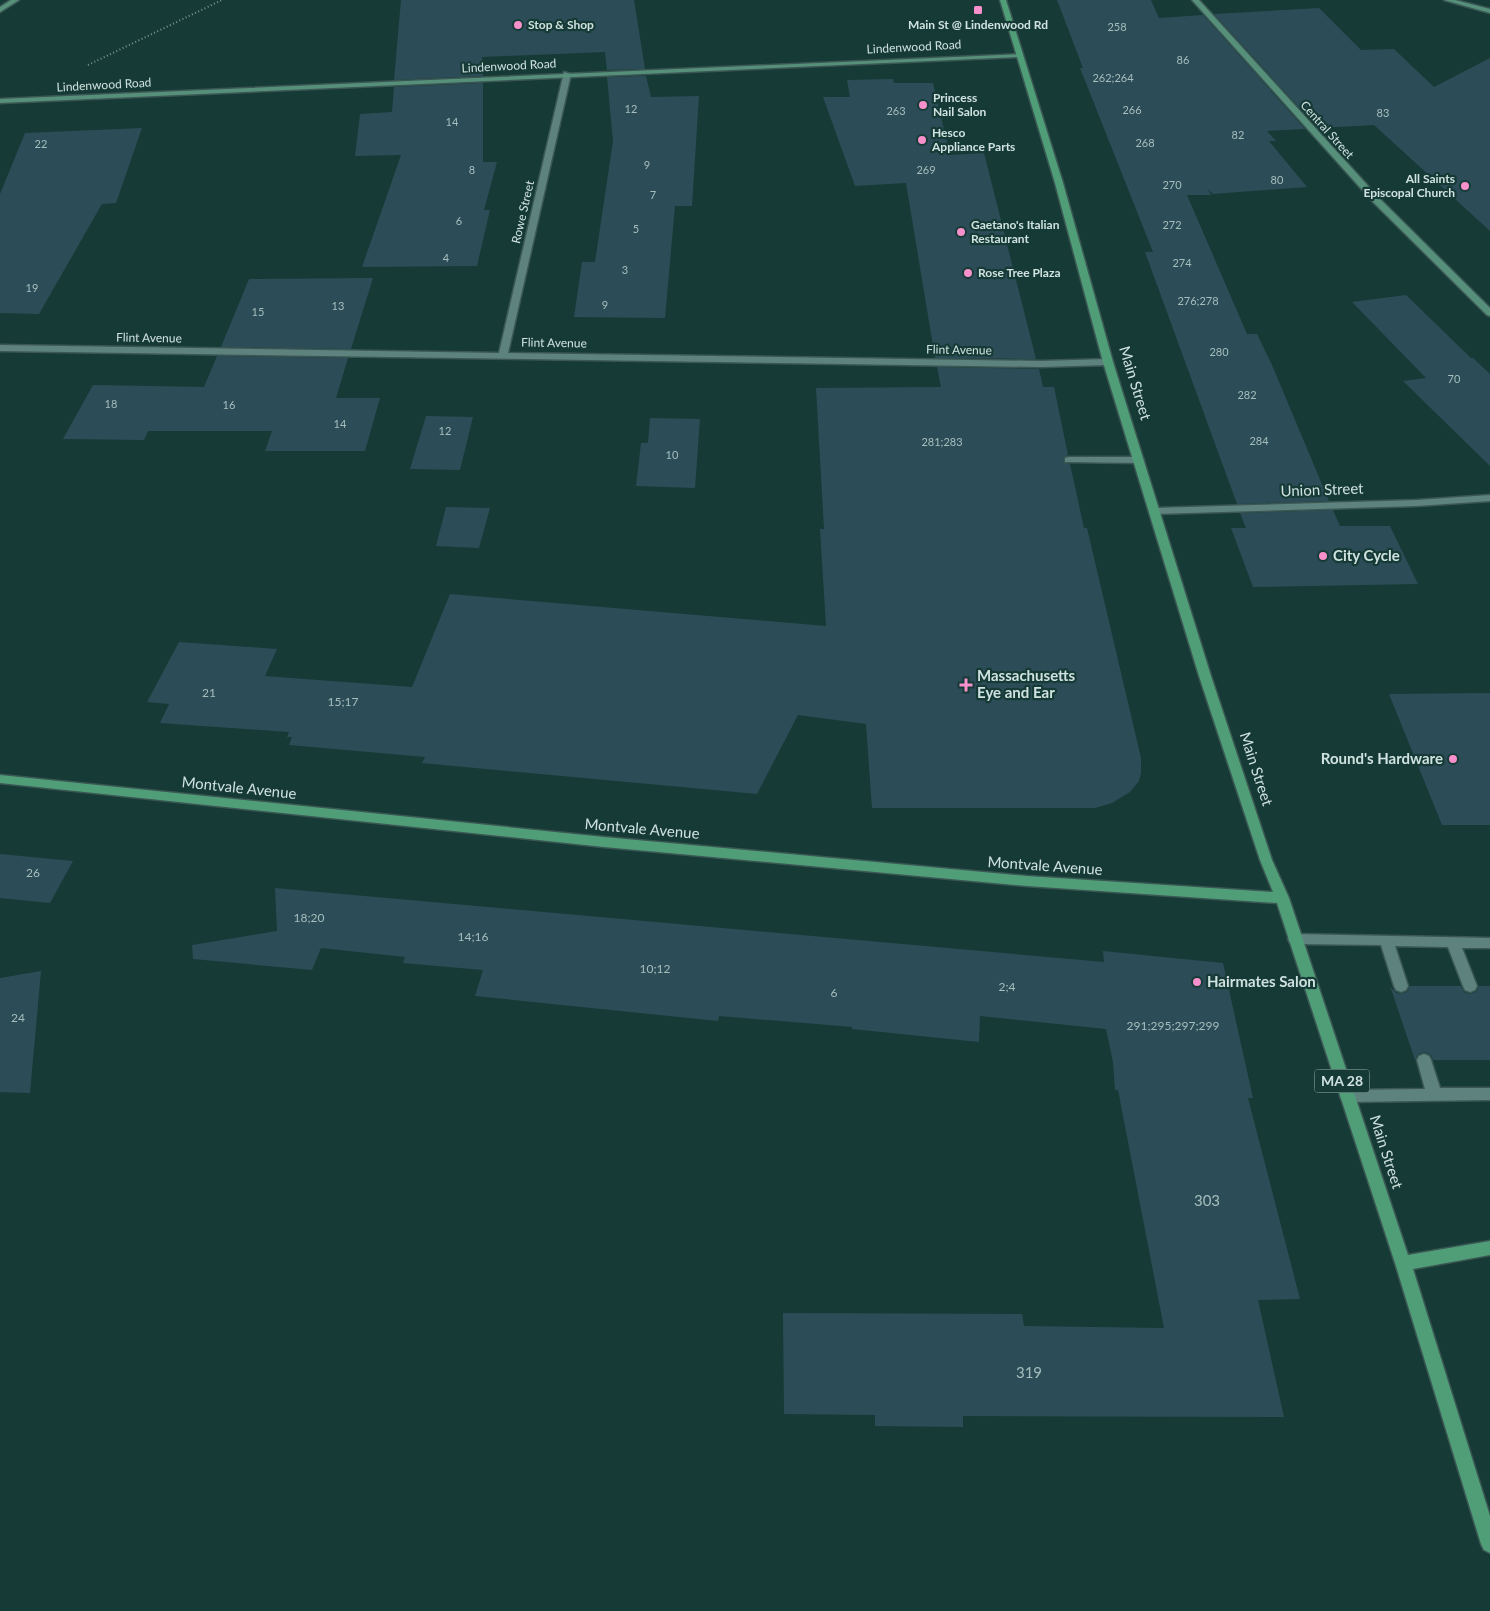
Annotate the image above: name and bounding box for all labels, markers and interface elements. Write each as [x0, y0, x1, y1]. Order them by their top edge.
marker: Main St @ Lindenwood Rd [972, 4, 984, 16]
place label: Stop & Shop [528, 17, 594, 32]
place label: Main St @ Lindenwood Rd [908, 17, 1048, 32]
marker: Stop & Shop [512, 19, 524, 31]
house number: 258 [1107, 20, 1127, 33]
street label: Lindenwood Road [866, 37, 962, 56]
house number: 86 [1177, 53, 1189, 66]
street label: Lindenwood Road [461, 56, 557, 75]
house number: 262;264 [1092, 71, 1134, 84]
street label: Lindenwood Road [56, 75, 152, 94]
place label: Princess Nail Salon [933, 90, 987, 119]
street label: Central Street [1297, 98, 1358, 162]
marker: Princess Nail Salon [917, 99, 929, 111]
house number: 12 [625, 102, 637, 115]
house number: 266 [1122, 103, 1142, 116]
house number: 263 [886, 104, 906, 117]
house number: 83 [1377, 106, 1389, 119]
house number: 14 [446, 115, 459, 128]
place label: Hesco Appliance Parts [931, 125, 1015, 154]
house number: 82 [1232, 128, 1244, 141]
marker: Hesco Appliance Parts [916, 134, 928, 146]
house number: 268 [1135, 136, 1155, 149]
house number: 22 [35, 137, 47, 150]
house number: 9 [644, 158, 650, 171]
house number: 8 [469, 163, 475, 176]
house number: 269 [916, 163, 936, 176]
place label: All Saints Episcopal Church [1363, 171, 1455, 200]
house number: 80 [1271, 173, 1284, 186]
street label: Rowe Street [508, 178, 537, 245]
house number: 270 [1162, 178, 1182, 191]
marker: All Saints Episcopal Church [1459, 180, 1471, 192]
house number: 7 [650, 188, 656, 201]
house number: 6 [456, 214, 462, 227]
place label: Gaetano's Italian Restaurant [971, 217, 1060, 246]
house number: 272 [1162, 218, 1182, 231]
house number: 5 [633, 222, 639, 235]
marker: Gaetano's Italian Restaurant [955, 226, 967, 238]
house number: 4 [443, 251, 450, 264]
house number: 274 [1172, 256, 1192, 269]
house number: 3 [622, 263, 628, 276]
place label: Rose Tree Plaza [978, 265, 1061, 280]
marker: Rose Tree Plaza [962, 267, 974, 279]
house number: 19 [26, 281, 38, 294]
house number: 276;278 [1177, 294, 1219, 307]
house number: 9 [602, 298, 608, 311]
house number: 13 [332, 299, 344, 312]
house number: 15 [252, 305, 264, 318]
street label: Flint Avenue [116, 329, 182, 346]
street label: Flint Avenue [521, 334, 587, 351]
street label: Flint Avenue [926, 341, 992, 358]
street label: Main Street [1116, 344, 1156, 422]
house number: 280 [1209, 345, 1229, 358]
house number: 70 [1448, 372, 1461, 385]
house number: 282 [1237, 388, 1257, 401]
house number: 18 [105, 397, 117, 410]
house number: 16 [223, 398, 235, 411]
house number: 14 [334, 417, 347, 430]
house number: 12 [439, 424, 451, 437]
house number: 284 [1249, 434, 1269, 447]
house number: 281;283 [921, 435, 963, 448]
house number: 10 [666, 448, 679, 461]
street label: Union Street [1280, 479, 1364, 499]
place label: City Cycle [1333, 546, 1400, 564]
marker: City Cycle [1317, 550, 1329, 562]
place label: Massachusetts Eye and Ear [977, 666, 1076, 701]
marker: Massachusetts Eye and Ear [959, 678, 973, 692]
house number: 21 [202, 685, 216, 700]
house number: 15;17 [328, 694, 359, 709]
street label: Main Street [1237, 730, 1278, 808]
place label: Round's Hardware [1321, 749, 1443, 767]
marker: Round's Hardware [1447, 753, 1459, 765]
street label: Montvale Avenue [181, 772, 297, 802]
street label: Montvale Avenue [584, 814, 700, 842]
street label: Montvale Avenue [987, 852, 1103, 878]
house number: 26 [26, 865, 40, 880]
house number: 18;20 [294, 910, 325, 925]
house number: 14;16 [458, 929, 489, 944]
house number: 10;12 [640, 961, 671, 976]
place label: Hairmates Salon [1207, 972, 1316, 990]
marker: Hairmates Salon [1191, 976, 1203, 988]
house number: 2;4 [998, 979, 1016, 994]
house number: 6 [831, 985, 838, 1000]
house number: 24 [11, 1010, 25, 1025]
house number: 291;295;297;299 [1127, 1018, 1220, 1033]
road number: MA 28 [1314, 1070, 1370, 1092]
street label: Main Street [1367, 1113, 1408, 1191]
house number: 303 [1194, 1191, 1220, 1209]
house number: 319 [1016, 1363, 1042, 1381]

